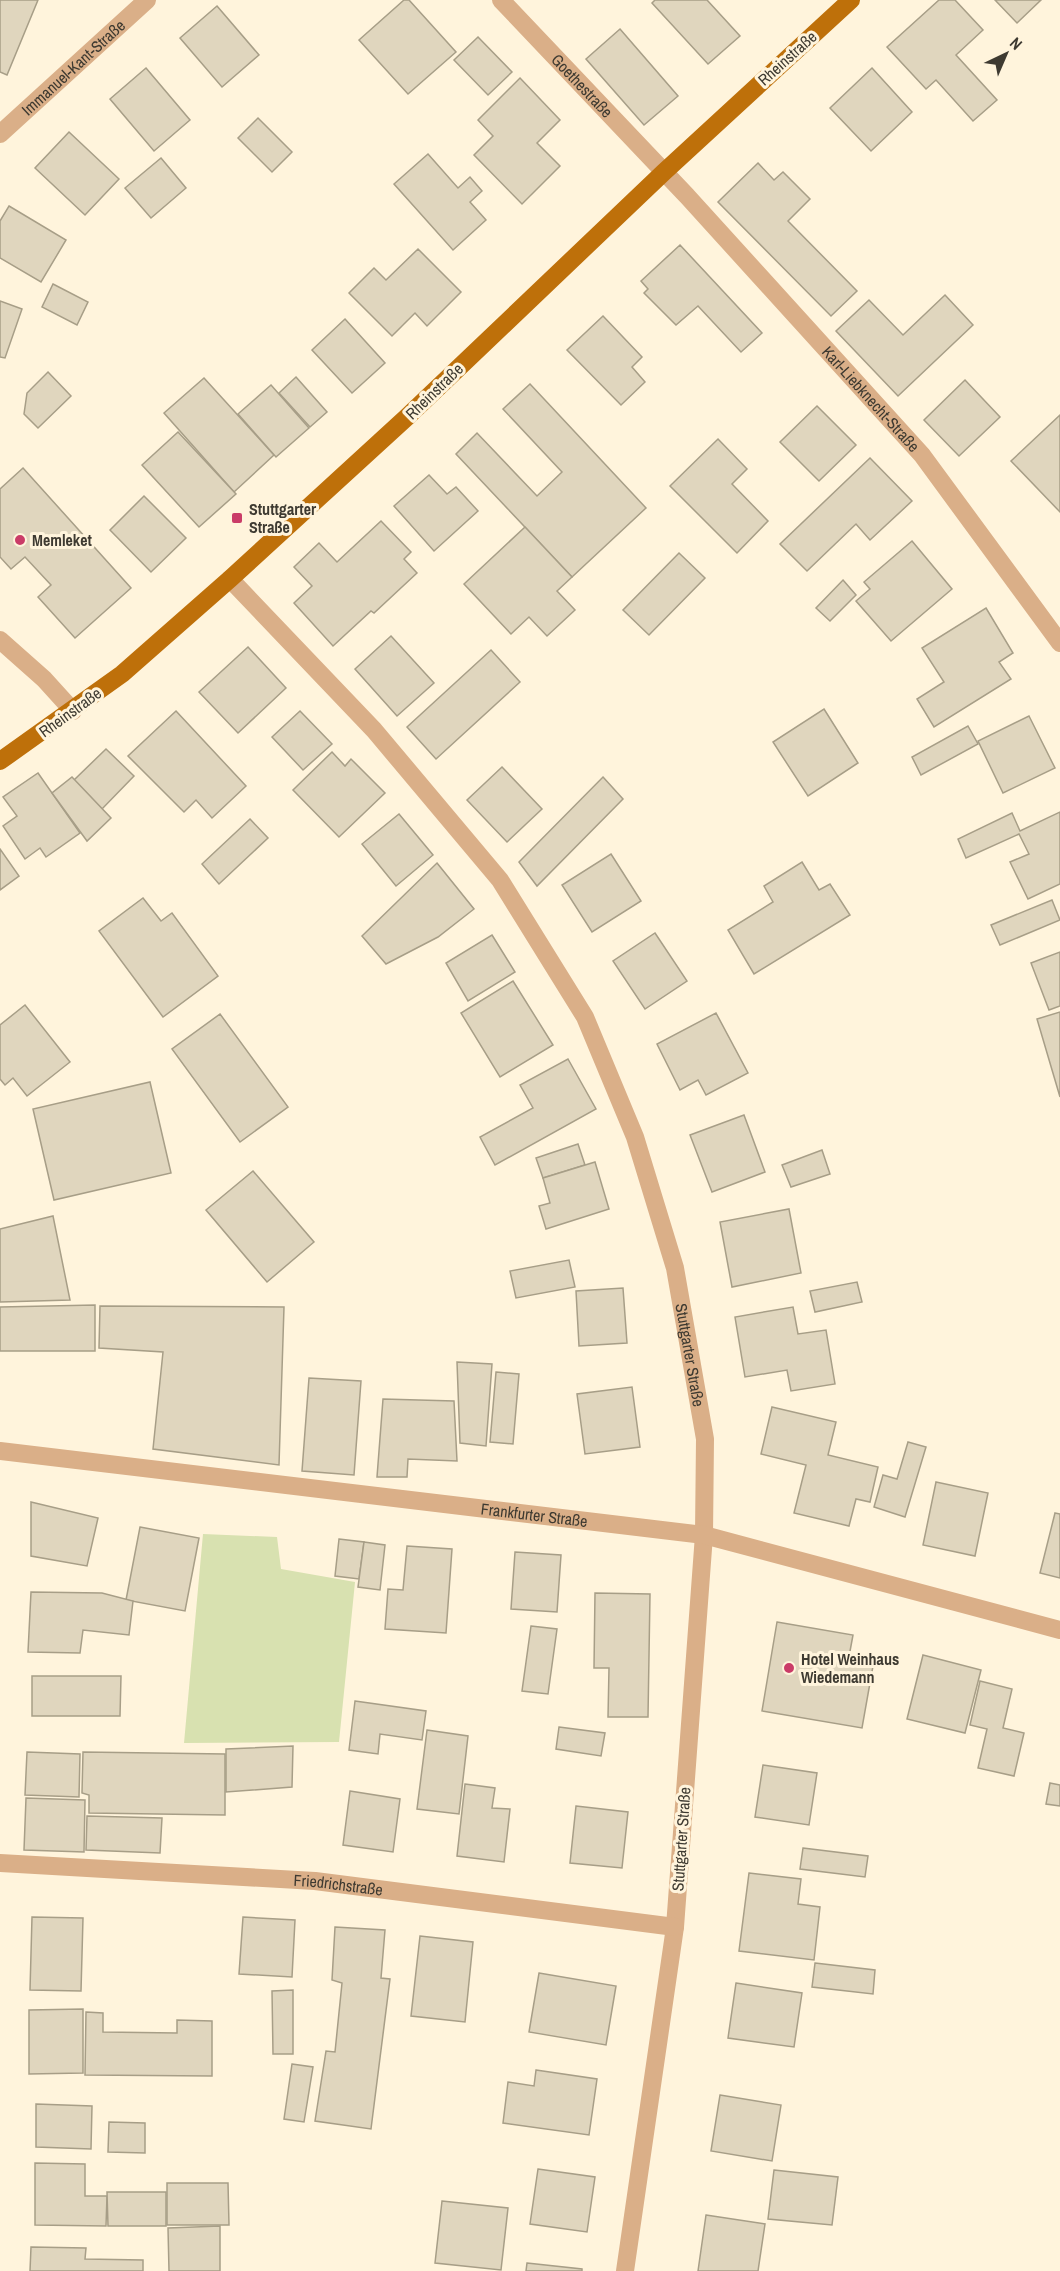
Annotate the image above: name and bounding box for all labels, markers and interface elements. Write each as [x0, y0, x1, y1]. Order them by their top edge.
street label: Immanuel-Kant-Straße [17, 14, 130, 120]
north arrow [976, 24, 1036, 84]
street label: Rheinstraße [753, 26, 821, 90]
text: N [1005, 32, 1027, 54]
street label: Goethestraße [547, 49, 618, 122]
street label: Karl-Liebknecht-Straße [817, 341, 925, 456]
street label: Rheinstraße [400, 358, 468, 424]
place label: Stuttgarter Straße [249, 498, 317, 538]
marker: Stuttgarter Straße [230, 511, 244, 525]
place label: Memleket [32, 529, 92, 551]
marker: Memleket [13, 533, 27, 547]
street label: Rheinstraße [34, 682, 106, 742]
street label: Stuttgarter Straße [670, 1302, 710, 1408]
street label: Frankfurter Straße [480, 1497, 589, 1532]
place label: Hotel Weinhaus Wiedemann [801, 1648, 899, 1688]
marker: Hotel Weinhaus Wiedemann [782, 1661, 796, 1675]
street label: Stuttgarter Straße [666, 1786, 696, 1892]
street label: Friedrichstraße [293, 1869, 384, 1901]

